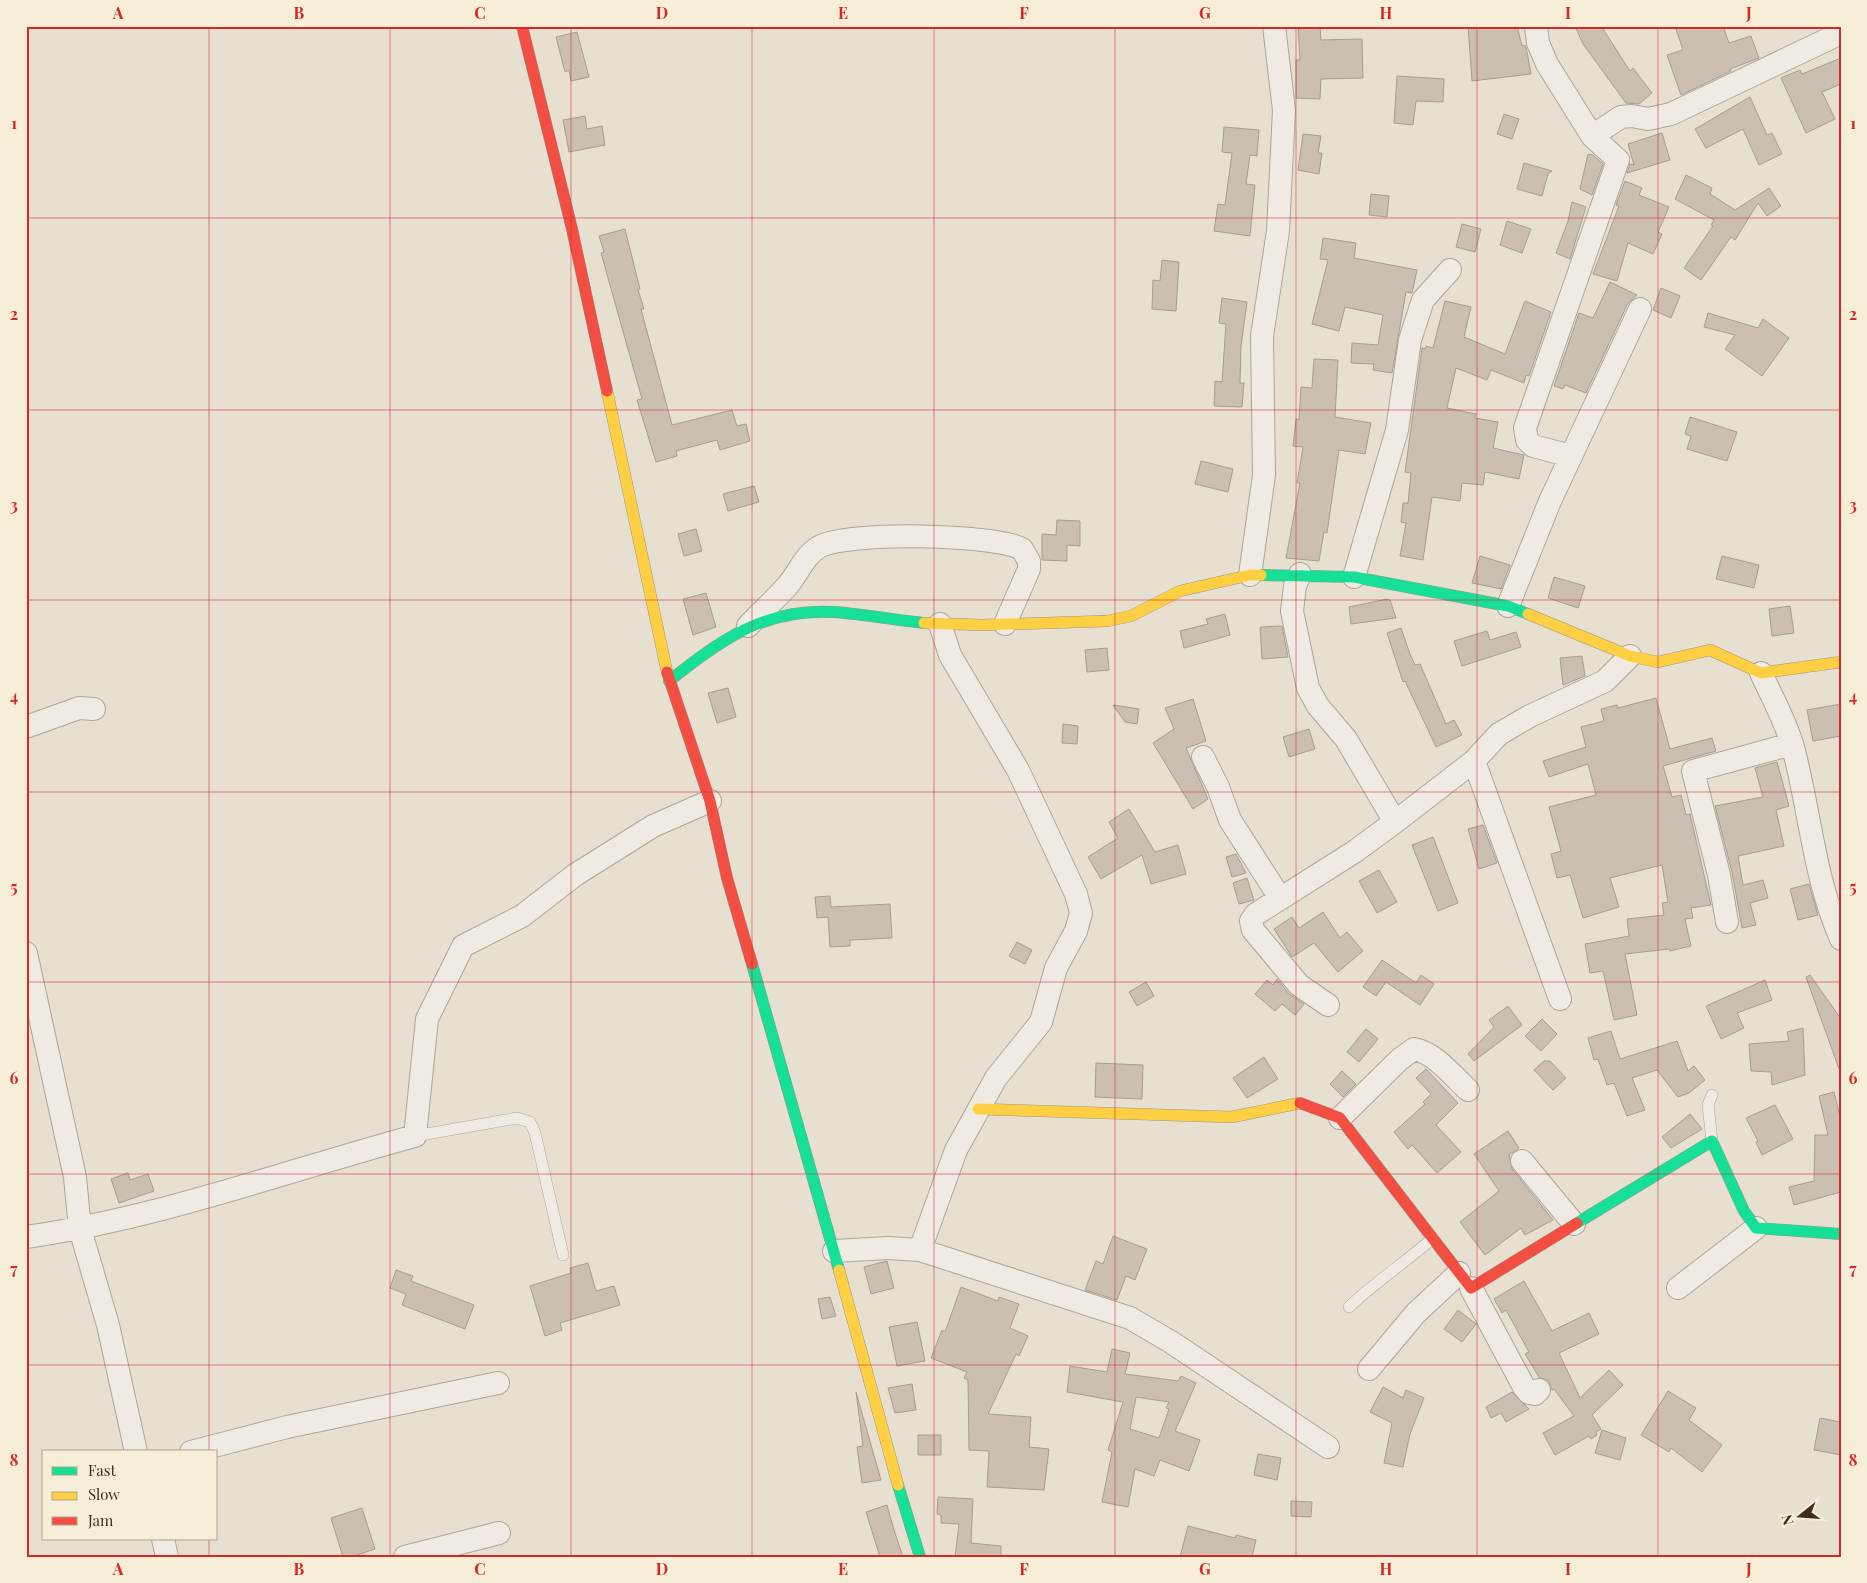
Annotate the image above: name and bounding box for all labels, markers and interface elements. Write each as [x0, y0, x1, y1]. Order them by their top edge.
text: A [112, 2, 124, 23]
text: B [294, 2, 305, 23]
text: C [474, 2, 486, 23]
text: D [656, 2, 668, 23]
text: E [838, 2, 848, 23]
text: F [1019, 2, 1029, 23]
text: G [1199, 2, 1211, 23]
text: H [1380, 2, 1393, 23]
text: I [1565, 2, 1571, 23]
text: J [1745, 2, 1752, 23]
text: 1 [11, 112, 17, 133]
text: 1 [1850, 112, 1856, 133]
text: 2 [10, 303, 18, 324]
text: 2 [1849, 303, 1857, 324]
text: 3 [10, 494, 18, 515]
text: 3 [1849, 494, 1857, 515]
text: 4 [10, 685, 18, 706]
text: 4 [1849, 685, 1857, 706]
text: 5 [10, 876, 18, 897]
text: 5 [1849, 876, 1857, 897]
text: 6 [10, 1067, 19, 1088]
text: 6 [1849, 1067, 1858, 1088]
text: 7 [10, 1258, 18, 1279]
text: 7 [1849, 1258, 1857, 1279]
text: 8 [10, 1449, 19, 1470]
text: 8 [1849, 1449, 1858, 1470]
legend [42, 1450, 218, 1540]
text: Fast [88, 1460, 117, 1480]
text: Slow [88, 1484, 120, 1504]
north arrow [1774, 1490, 1824, 1540]
text: Jam [87, 1510, 114, 1530]
text: N [1777, 1512, 1798, 1528]
text: A [112, 1558, 124, 1579]
text: B [294, 1558, 305, 1579]
text: C [474, 1558, 486, 1579]
text: D [656, 1558, 668, 1579]
text: E [838, 1558, 848, 1579]
text: F [1019, 1558, 1029, 1579]
text: G [1199, 1558, 1211, 1579]
text: H [1380, 1558, 1393, 1579]
text: I [1565, 1558, 1571, 1579]
text: J [1745, 1558, 1752, 1579]

